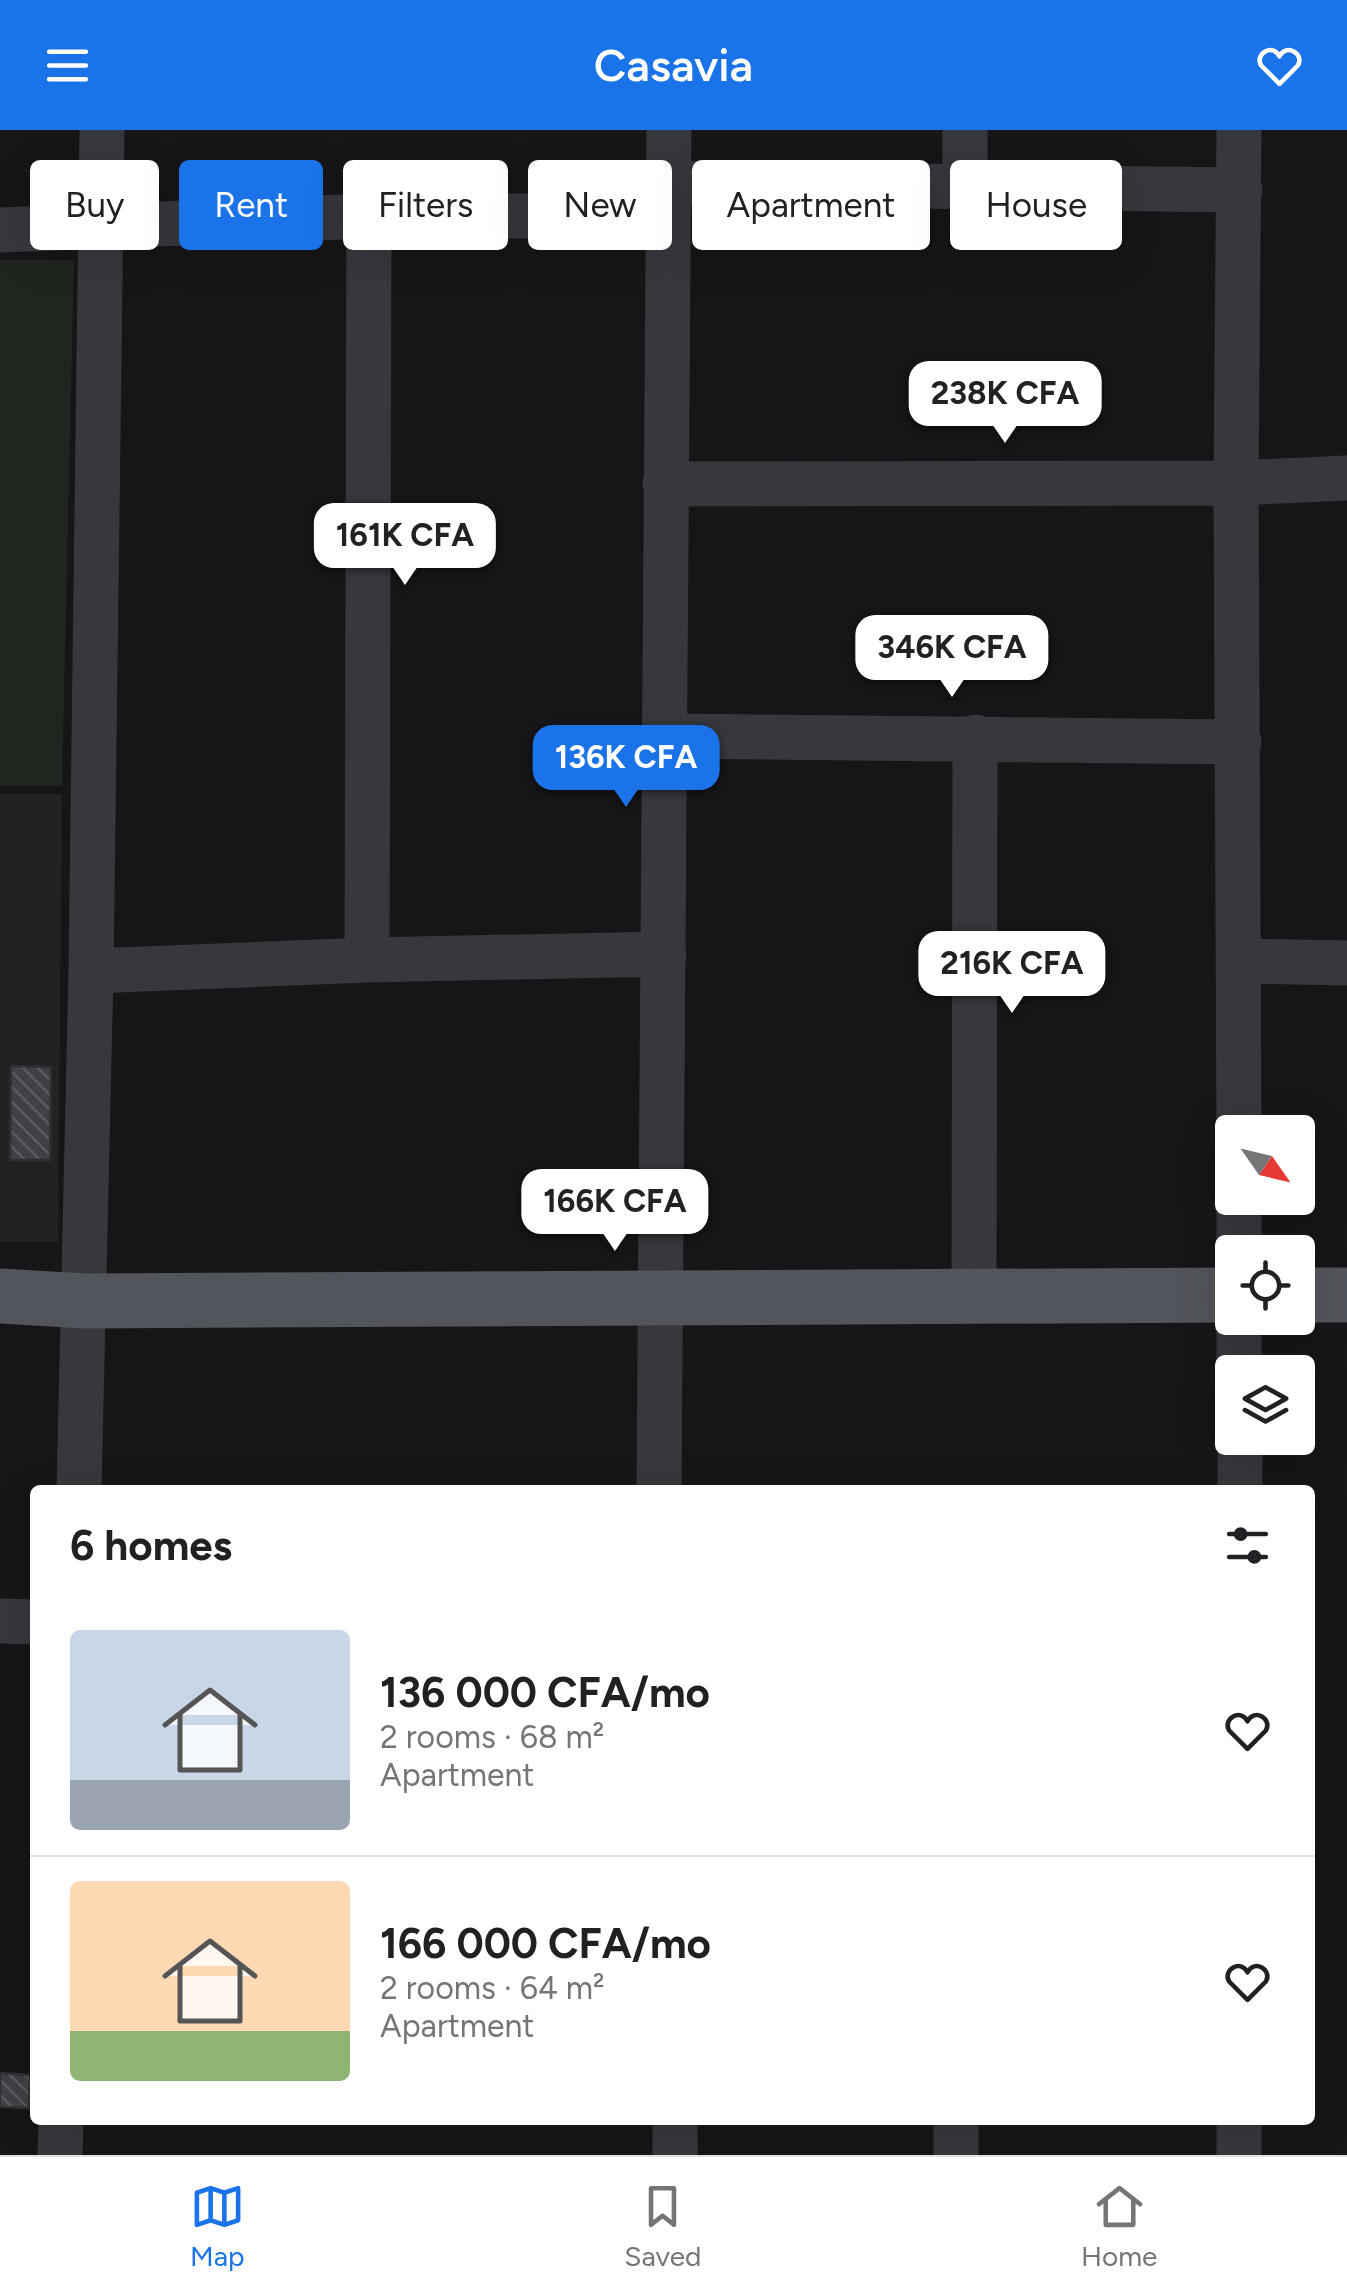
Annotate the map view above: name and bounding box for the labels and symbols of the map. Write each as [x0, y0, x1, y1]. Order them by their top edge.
pin: 238K CFA [902, 361, 1108, 446]
pin: 161K CFA [302, 503, 508, 588]
pin: 346K CFA [849, 615, 1055, 700]
pin: 136K CFA [523, 725, 729, 810]
pin: 216K CFA [909, 931, 1115, 1016]
north arrow [1215, 1115, 1315, 1215]
pin: 166K CFA [512, 1169, 718, 1254]

